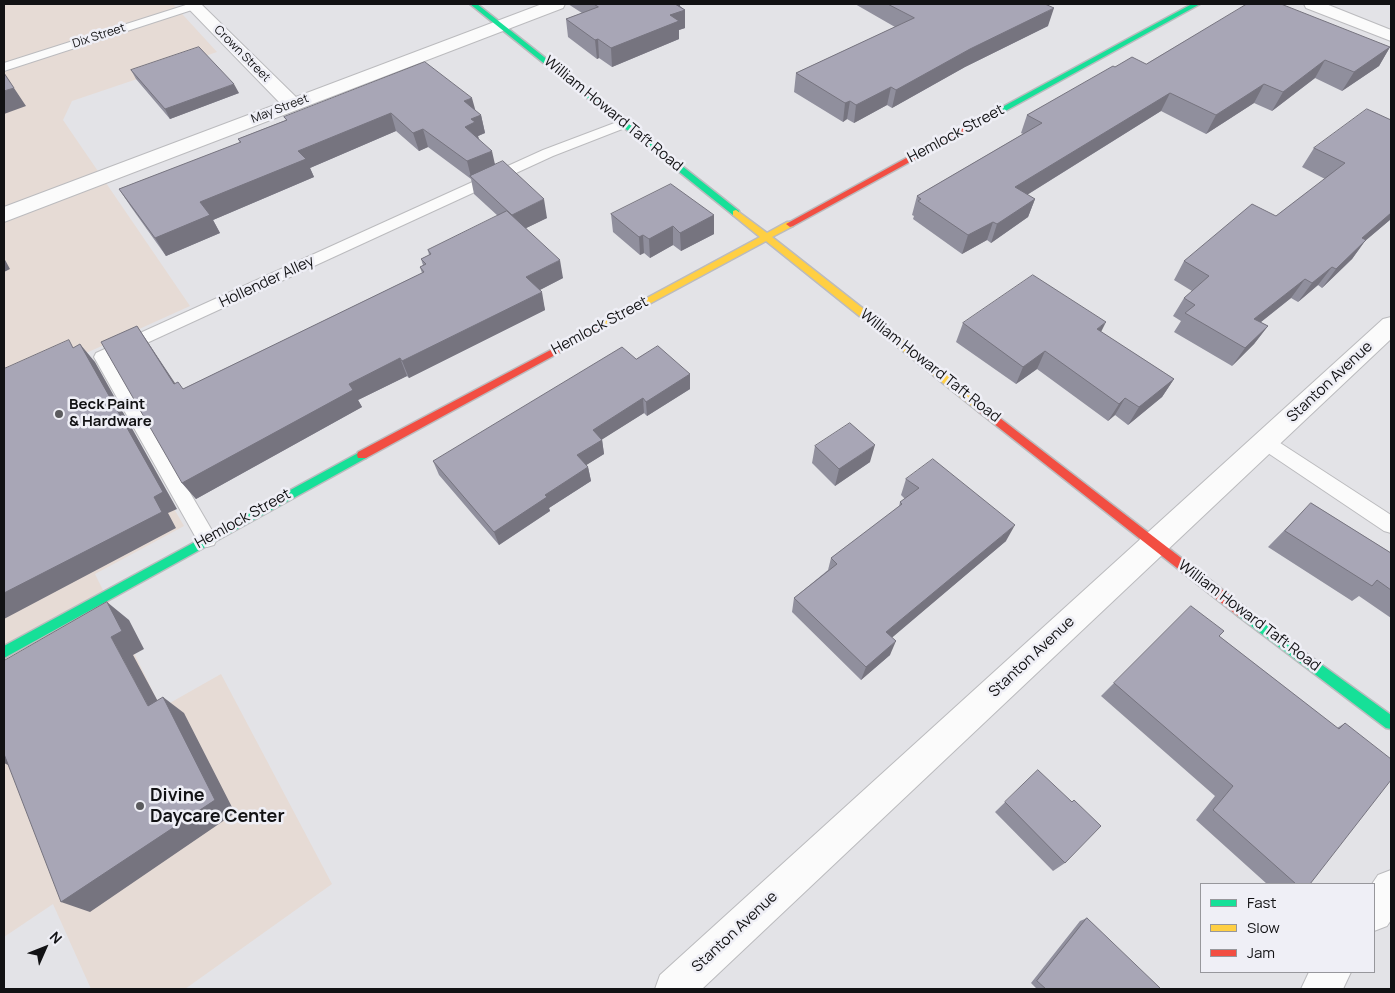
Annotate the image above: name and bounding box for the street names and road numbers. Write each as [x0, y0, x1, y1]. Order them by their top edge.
street label: Dix Street [71, 21, 127, 51]
street label: Crown Street [211, 23, 273, 85]
street label: William Howard Taft Road [540, 52, 686, 176]
street label: May Street [249, 91, 311, 127]
street label: Hemlock Street [905, 101, 1007, 167]
street label: Hollender Alley [217, 252, 317, 312]
street label: Hemlock Street [549, 293, 651, 359]
street label: William Howard Taft Road [856, 306, 1004, 426]
street label: Stanton Avenue [1284, 338, 1376, 426]
street label: Hemlock Street [192, 485, 294, 553]
street label: William Howard Taft Road [1174, 557, 1324, 675]
street label: Stanton Avenue [986, 613, 1078, 701]
street label: Stanton Avenue [689, 888, 781, 976]

